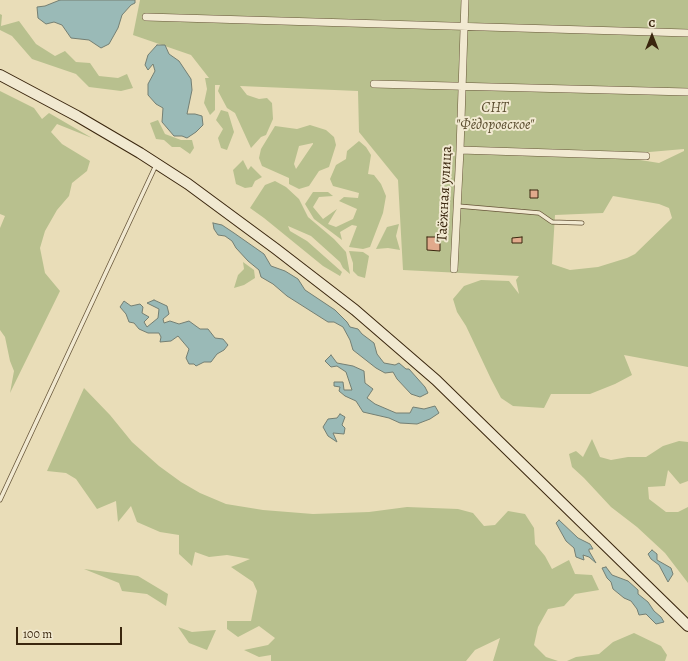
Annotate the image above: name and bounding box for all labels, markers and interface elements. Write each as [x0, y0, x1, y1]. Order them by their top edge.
north arrow [632, 16, 672, 56]
text: С [649, 16, 655, 31]
park label: СНТ "Фёдоровское" [456, 99, 534, 134]
street label: Таёжная улица [433, 145, 457, 243]
scale bar [18, 619, 124, 645]
text: 100 m [23, 626, 52, 642]

